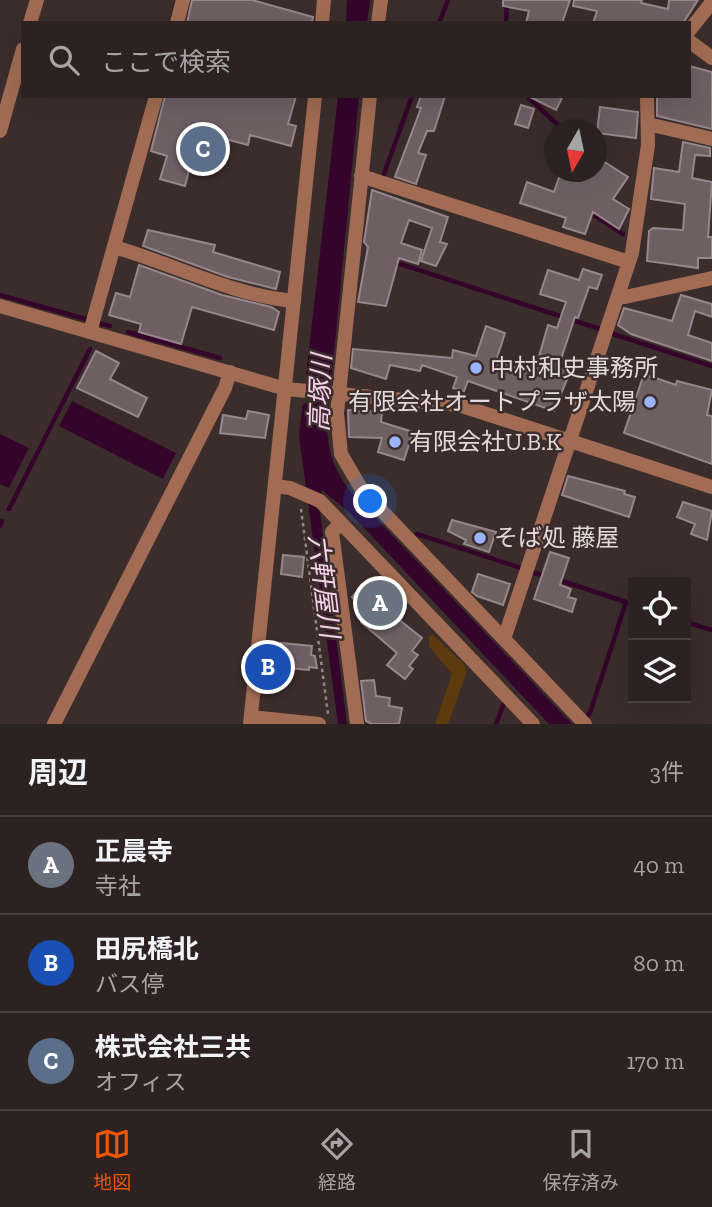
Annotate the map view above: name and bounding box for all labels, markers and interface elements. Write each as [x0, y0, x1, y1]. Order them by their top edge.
search box [21, 21, 691, 98]
icon: search [45, 41, 83, 79]
text: ここで検索 [101, 46, 231, 78]
north arrow [544, 119, 607, 182]
pin: C [180, 123, 226, 175]
water label: 高塚川 [303, 350, 337, 433]
place label: 中村和史事務所 [490, 353, 658, 382]
marker: 中村和史事務所 [468, 360, 484, 376]
place label: 有限会社オートプラザ太陽 [348, 387, 636, 416]
marker: 有限会社オートプラザ太陽 [642, 394, 658, 410]
place label: 有限会社U.B.K [409, 427, 562, 456]
marker: 有限会社U.B.K [387, 434, 403, 450]
your location [353, 484, 387, 518]
place label: そば処 藤屋 [494, 523, 619, 552]
marker: そば処 藤屋 [472, 530, 488, 546]
water label: 六軒屋川 [302, 532, 347, 643]
pin: A [357, 577, 403, 629]
map controls [628, 577, 691, 703]
button: locate [628, 577, 691, 640]
button: layers [628, 640, 691, 703]
pin: B [245, 641, 291, 693]
text: 周辺 [28, 755, 88, 791]
text: 3件 [650, 758, 684, 786]
text: 正晨寺 [95, 835, 173, 867]
text: A [43, 851, 59, 879]
text: 40 m [633, 851, 684, 879]
text: 寺社 [95, 872, 141, 900]
text: 田尻橋北 [95, 933, 199, 965]
text: B [44, 949, 58, 977]
text: 80 m [633, 949, 684, 977]
text: バス停 [95, 970, 164, 998]
text: 株式会社三共 [95, 1031, 251, 1063]
text: C [44, 1047, 58, 1075]
text: 170 m [626, 1047, 684, 1075]
text: オフィス [95, 1068, 187, 1096]
tab: 地図 [93, 1125, 131, 1194]
tab: 経路 [318, 1125, 356, 1194]
tab: 保存済み [543, 1125, 619, 1194]

